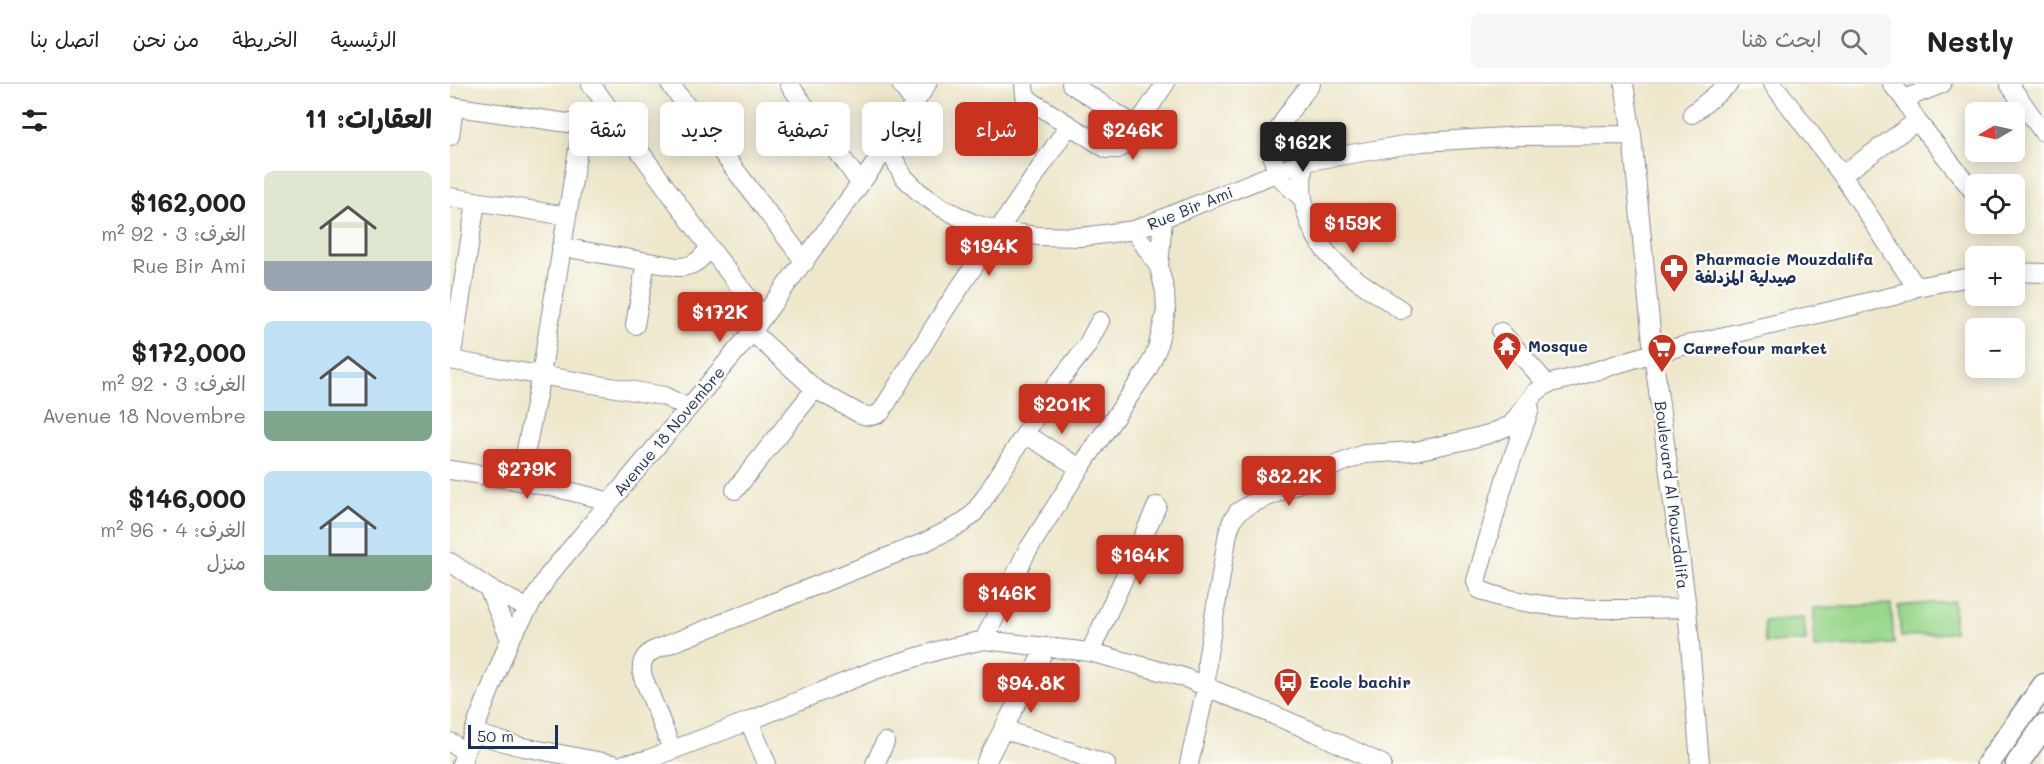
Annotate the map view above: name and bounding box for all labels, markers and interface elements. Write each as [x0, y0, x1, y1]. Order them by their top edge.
search box [1471, 14, 1891, 68]
text: Nestly [1927, 23, 2014, 59]
text: ابحث هنا [1741, 24, 1822, 53]
text: اتصل بنا [30, 25, 100, 52]
text: من نحن [133, 25, 199, 52]
text: الخريطة [232, 25, 298, 52]
text: الرئيسية [331, 25, 397, 52]
icon: search [1837, 25, 1870, 58]
text: العقارات: 11 [304, 101, 432, 135]
chip: شقة [569, 102, 648, 156]
chip: جديد [660, 102, 744, 156]
chip: تصفية [756, 102, 850, 156]
chip: إيجار [862, 102, 943, 156]
chip: شراء [955, 102, 1038, 156]
north arrow [1965, 102, 2025, 162]
map controls [1965, 102, 2025, 378]
icon: filters [18, 104, 51, 137]
pin: $246K [1091, 110, 1175, 161]
text: $246K [1102, 116, 1164, 142]
pin: $162K [1261, 122, 1345, 173]
text: $162K [1274, 128, 1332, 154]
button: locate [1965, 174, 2025, 234]
street label: Rue Bir Ami [1144, 181, 1236, 234]
text: $162,000 [130, 185, 246, 219]
icon: home [312, 195, 384, 267]
pin: $159K [1311, 203, 1395, 254]
text: $159K [1324, 209, 1382, 235]
text: الغرف: 3 · 92 m² [101, 220, 246, 246]
pin: $194K [947, 226, 1031, 277]
text: $194K [959, 232, 1019, 258]
button: + [1965, 246, 2025, 306]
place label: Pharmacie Mouzdalifa صيدلية المزدلفة [1695, 248, 1874, 287]
text: Rue Bir Ami [133, 252, 246, 278]
pharmacy icon: Pharmacie Mouzdalifa صيدلية المزدلفة [1658, 252, 1690, 294]
pin: $172K [678, 292, 762, 343]
text: $172K [692, 298, 748, 324]
button: − [1965, 318, 2025, 378]
temple icon: Mosque [1491, 330, 1523, 372]
supermarket icon: Carrefour market [1646, 332, 1678, 374]
text: $172,000 [131, 335, 246, 369]
place label: Mosque [1528, 335, 1588, 356]
place label: Carrefour market [1683, 337, 1827, 358]
icon: home [312, 345, 384, 417]
street label: Avenue 18 Novembre [608, 362, 729, 500]
text: الغرف: 3 · 92 m² [101, 370, 246, 396]
pin: $201K [1020, 384, 1104, 435]
text: $201K [1033, 390, 1091, 416]
street label: Boulevard Al Mouzdalifa [1651, 400, 1694, 590]
text: Avenue 18 Novembre [42, 402, 246, 428]
pin: $279K [485, 449, 569, 500]
text: $279K [497, 455, 557, 481]
pin: $82.2K [1240, 456, 1338, 507]
text: $82.2K [1256, 462, 1322, 488]
text: $146,000 [128, 481, 246, 515]
icon: home [312, 495, 384, 567]
text: الغرف: 4 · 96 m² [100, 516, 246, 542]
pin: $164K [1098, 535, 1182, 586]
text: $164K [1110, 541, 1170, 567]
text: منزل [207, 549, 246, 575]
pin: $146K [965, 573, 1049, 624]
text: $146K [977, 579, 1037, 605]
pin: $94.8K [982, 663, 1080, 714]
bus stop icon: Ecole bachir [1272, 666, 1304, 708]
text: $94.8K [997, 669, 1065, 695]
place label: Ecole bachir [1309, 671, 1411, 692]
scale bar [468, 722, 558, 750]
text: 50 m [477, 725, 514, 746]

